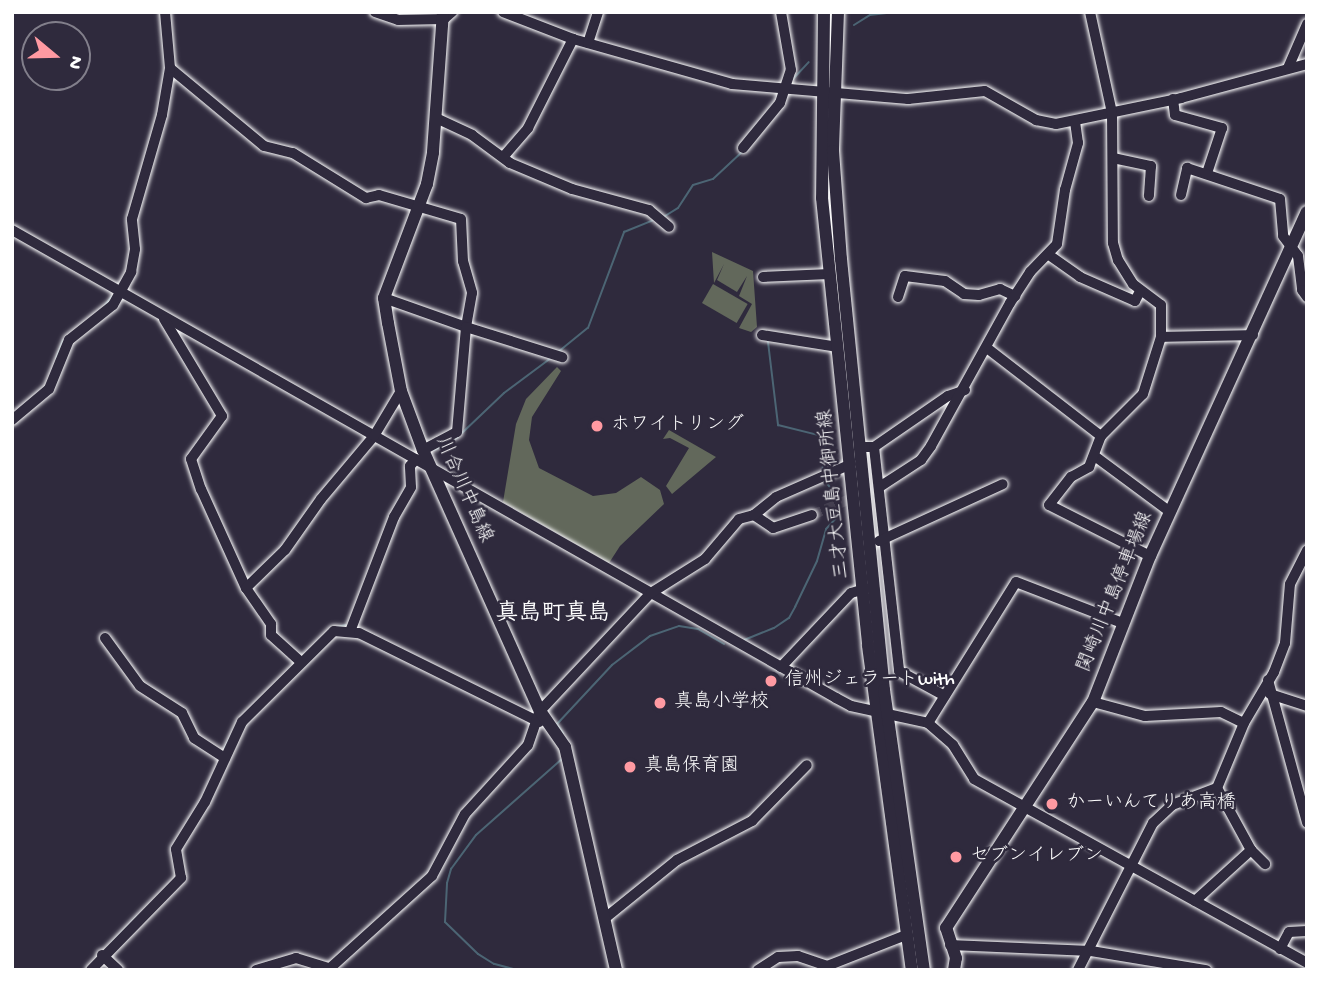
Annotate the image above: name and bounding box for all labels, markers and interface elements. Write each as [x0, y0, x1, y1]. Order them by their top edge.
north arrow [21, 21, 91, 91]
text: N [62, 53, 87, 72]
street label: 三才大豆島中御所線 [815, 408, 855, 580]
place label: ホワイトリング [611, 415, 744, 437]
marker: ホワイトリング [589, 418, 605, 434]
street label: 川合川中島線 [429, 433, 497, 547]
street label: 関崎川中島停車場線 [1073, 508, 1159, 676]
district label: 真島町真島 [496, 601, 610, 629]
place label: 信州ジェラートwith [785, 670, 955, 692]
marker: 信州ジェラートwith [763, 673, 779, 689]
place label: 真島小学校 [674, 692, 769, 714]
marker: 真島小学校 [652, 695, 668, 711]
place label: 真島保育園 [644, 756, 739, 778]
marker: 真島保育園 [622, 759, 638, 775]
place label: かーいんてりあ高橋 [1066, 793, 1237, 815]
marker: かーいんてりあ高橋 [1044, 796, 1060, 812]
place label: セブンイレブン [970, 846, 1103, 868]
marker: セブンイレブン [948, 849, 964, 865]

